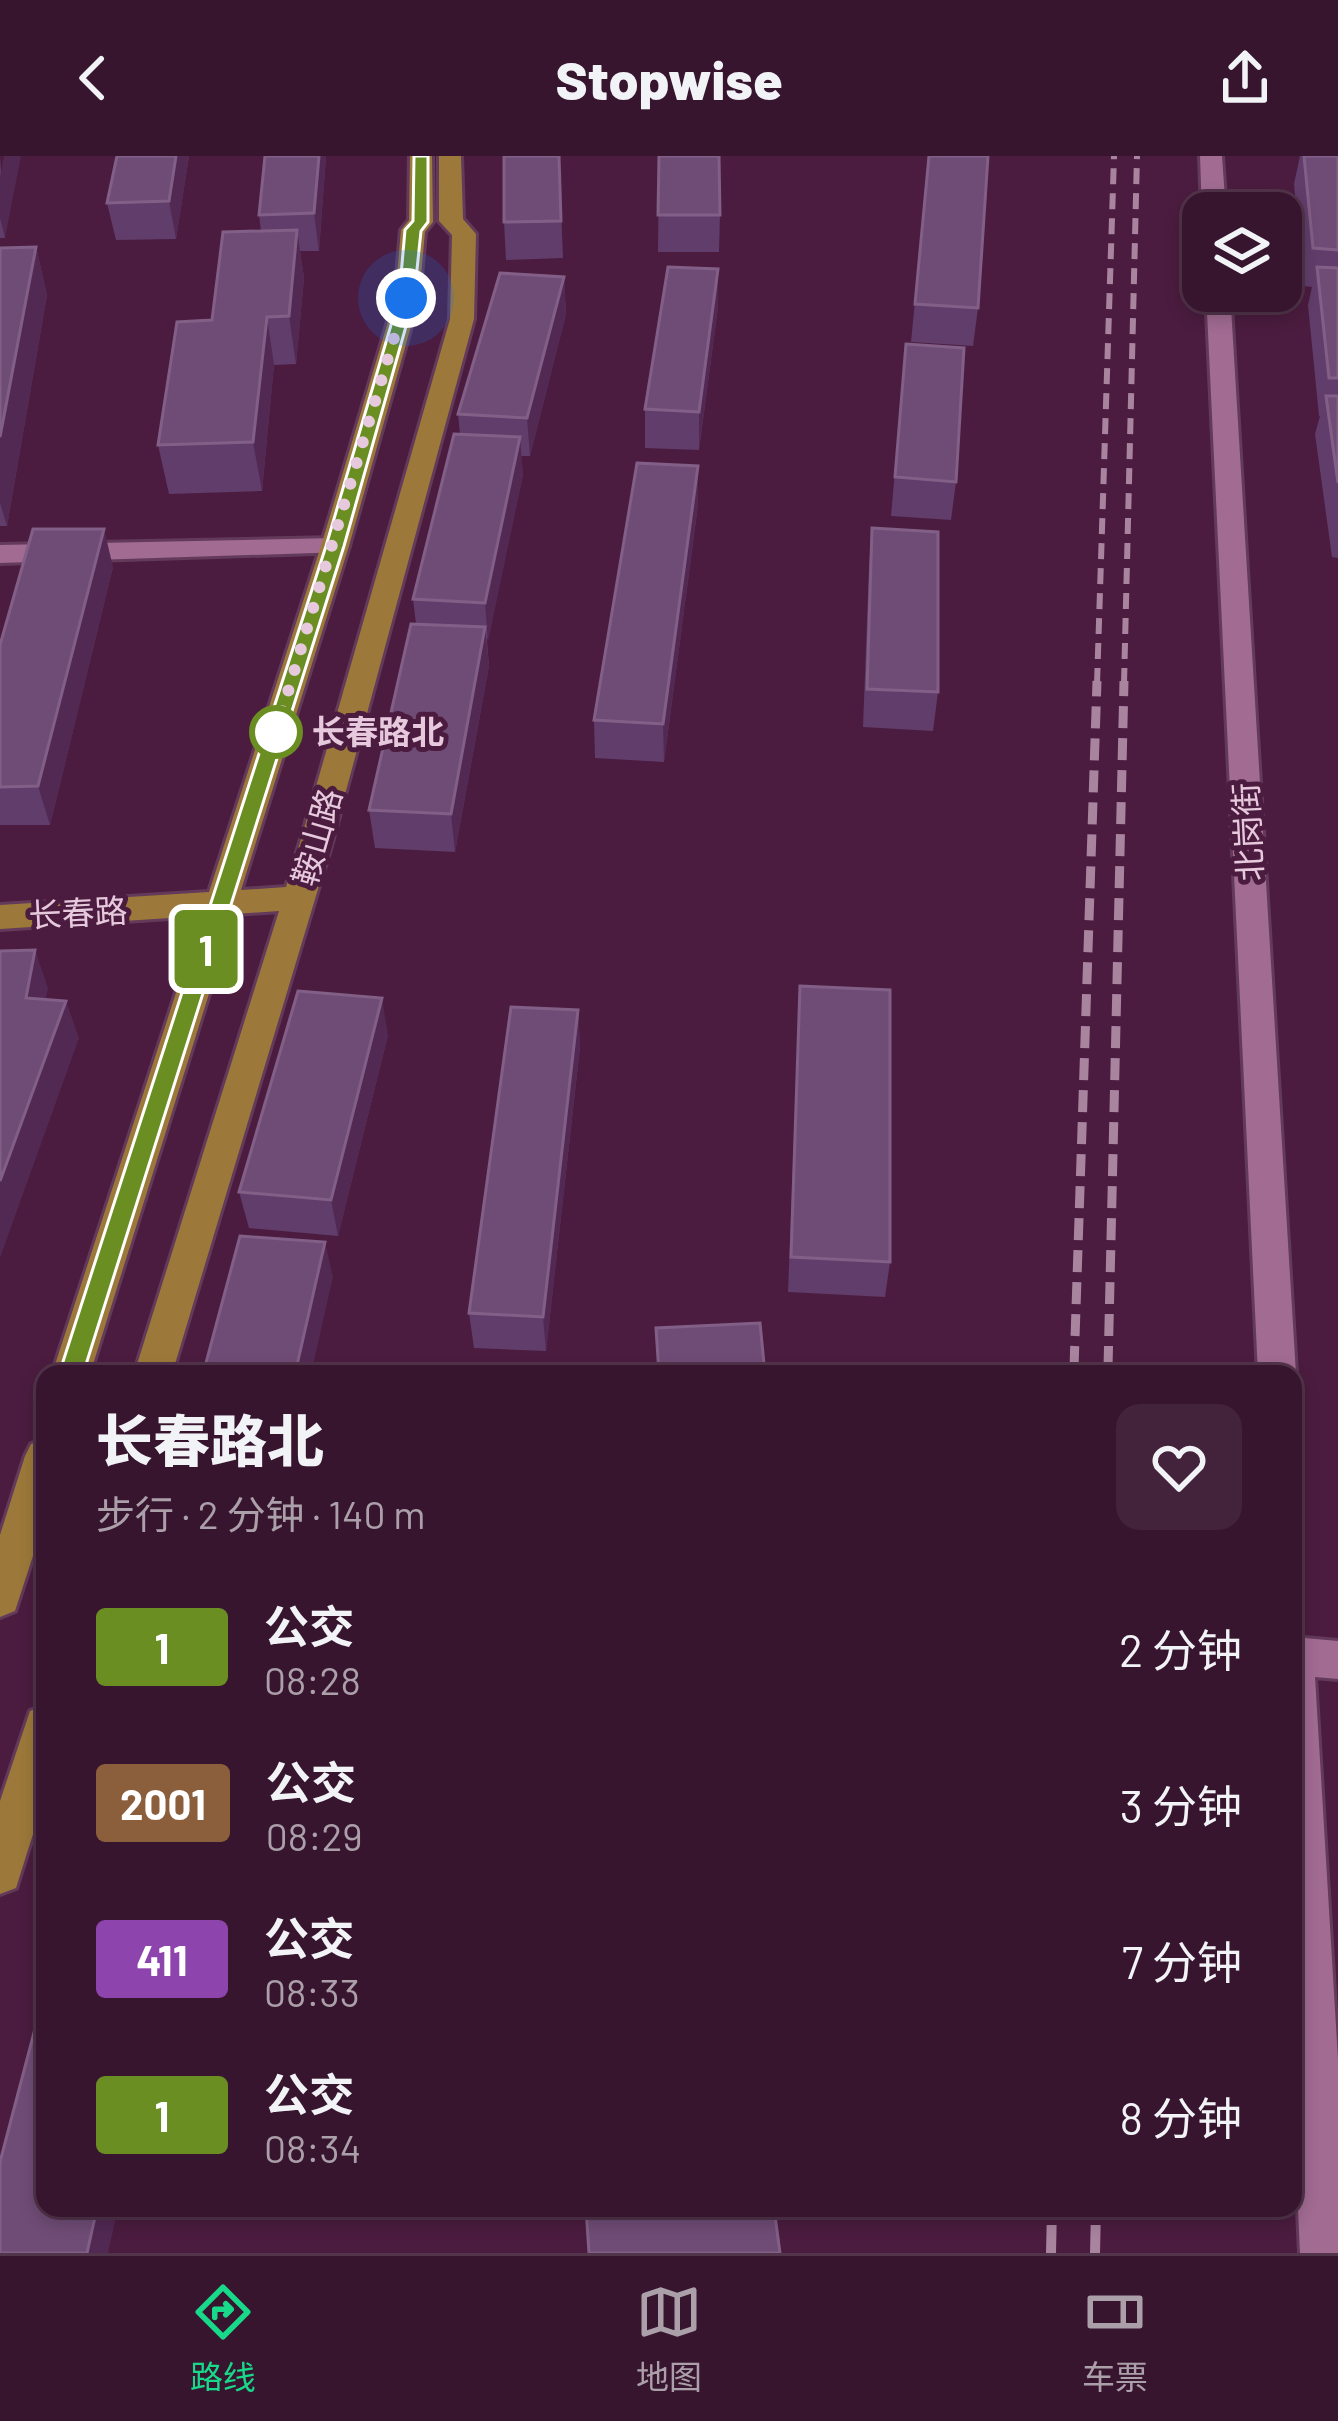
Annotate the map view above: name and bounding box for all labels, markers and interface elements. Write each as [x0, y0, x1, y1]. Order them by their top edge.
icon: back [60, 45, 126, 111]
icon: share [1212, 45, 1278, 111]
text: Stopwise [555, 46, 783, 111]
map controls [1182, 192, 1302, 312]
button: layers [1182, 192, 1302, 312]
your location [376, 268, 436, 328]
marker: 长春路北 [251, 707, 301, 757]
place label: 长春路北 [312, 711, 444, 751]
street label: 北岗街 [1224, 782, 1270, 883]
street label: 鞍山路 [283, 784, 349, 890]
street label: 长春路 [27, 889, 128, 935]
line badge: 1 [167, 910, 245, 988]
text: 1 [199, 924, 213, 974]
button: heart [1116, 1404, 1242, 1530]
text: 长春路北 [96, 1405, 324, 1473]
text: 步行 · 2 分钟 · 140 m [96, 1490, 426, 1537]
text: 公交 [264, 1598, 354, 1652]
text: 1 [155, 1622, 169, 1672]
text: 2 分钟 [1119, 1622, 1242, 1676]
text: 08:28 [264, 1656, 361, 1703]
text: 公交 [266, 1754, 356, 1808]
text: 2001 [120, 1778, 206, 1828]
text: 3 分钟 [1120, 1778, 1242, 1832]
text: 08:29 [266, 1812, 363, 1859]
text: 公交 [264, 1910, 354, 1964]
text: 411 [136, 1934, 188, 1984]
text: 7 分钟 [1122, 1934, 1242, 1988]
text: 08:33 [264, 1968, 360, 2015]
text: 公交 [264, 2066, 354, 2120]
text: 1 [155, 2090, 169, 2140]
text: 8 分钟 [1120, 2090, 1242, 2144]
text: 08:34 [264, 2124, 361, 2171]
tab: 路线 [190, 2279, 256, 2399]
tab: 地图 [636, 2279, 702, 2399]
tab: 车票 [1082, 2279, 1148, 2399]

